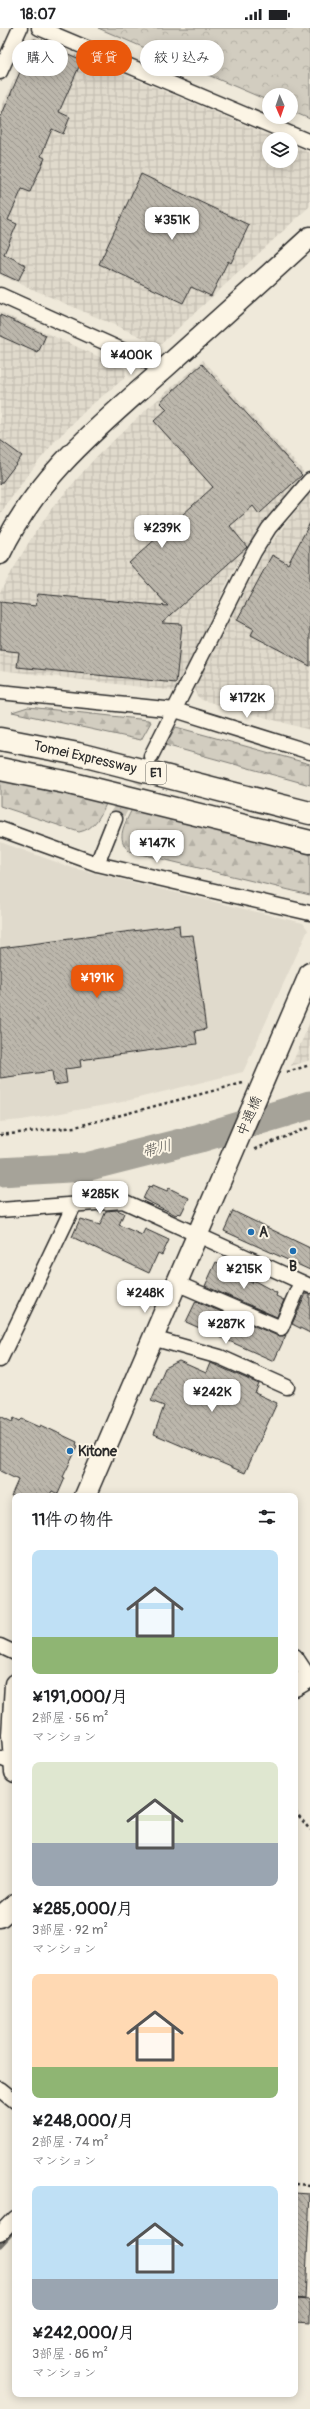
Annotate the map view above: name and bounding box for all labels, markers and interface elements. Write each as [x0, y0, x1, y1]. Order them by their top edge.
text: 18:07 [20, 5, 56, 24]
chip: 購入 [12, 40, 68, 76]
chip: 賃貸 [76, 40, 132, 76]
chip: 絞り込み [140, 40, 224, 76]
north arrow [262, 88, 298, 124]
map controls [262, 88, 298, 168]
button: layers [262, 132, 298, 168]
pin: ¥351K [144, 207, 200, 241]
text: ¥351K [154, 212, 190, 228]
pin: ¥400K [103, 342, 159, 376]
text: ¥400K [110, 347, 152, 363]
pin: ¥239K [134, 515, 190, 549]
text: ¥239K [143, 520, 181, 536]
pin: ¥172K [219, 685, 275, 719]
text: ¥172K [229, 690, 265, 706]
street label: Tomei Expressway [32, 737, 138, 777]
road number: E1 [146, 762, 166, 784]
pin: ¥147K [129, 830, 185, 864]
text: ¥147K [139, 835, 175, 851]
pin: ¥191K [69, 965, 125, 999]
text: ¥191K [80, 970, 114, 986]
street label: 中通橋 [233, 1093, 265, 1139]
water label: 帯川 [140, 1136, 174, 1162]
pin: ¥285K [72, 1181, 128, 1215]
text: ¥285K [81, 1186, 119, 1202]
place label: A [259, 1224, 268, 1241]
marker: A [246, 1227, 256, 1237]
marker: B [288, 1246, 298, 1256]
pin: ¥215K [216, 1256, 272, 1290]
place label: B [289, 1258, 297, 1275]
text: ¥215K [226, 1261, 262, 1277]
pin: ¥248K [117, 1280, 173, 1314]
text: ¥248K [126, 1285, 164, 1301]
pin: ¥287K [198, 1311, 254, 1345]
text: ¥287K [207, 1316, 245, 1332]
pin: ¥242K [184, 1379, 240, 1413]
text: ¥242K [193, 1384, 231, 1400]
place label: Kitone [78, 1443, 118, 1460]
marker: Kitone [65, 1446, 75, 1456]
icon: filters [256, 1506, 278, 1528]
text: 11件の物件 [32, 1509, 113, 1530]
icon: home [119, 1576, 191, 1648]
text: ¥191,000/月 [32, 1686, 128, 1707]
text: 2部屋 · 56 m² [32, 1710, 109, 1726]
text: マンション [32, 1729, 96, 1745]
icon: home [119, 1788, 191, 1860]
text: ¥285,000/月 [32, 1898, 133, 1919]
text: 3部屋 · 92 m² [32, 1922, 108, 1938]
text: マンション [32, 1941, 96, 1957]
icon: home [119, 2000, 191, 2072]
text: ¥248,000/月 [32, 2110, 134, 2131]
text: 2部屋 · 74 m² [32, 2134, 108, 2150]
text: マンション [32, 2153, 96, 2169]
icon: home [119, 2212, 191, 2284]
text: ¥242,000/月 [32, 2322, 135, 2343]
text: 3部屋 · 86 m² [32, 2346, 108, 2362]
text: マンション [32, 2365, 96, 2381]

